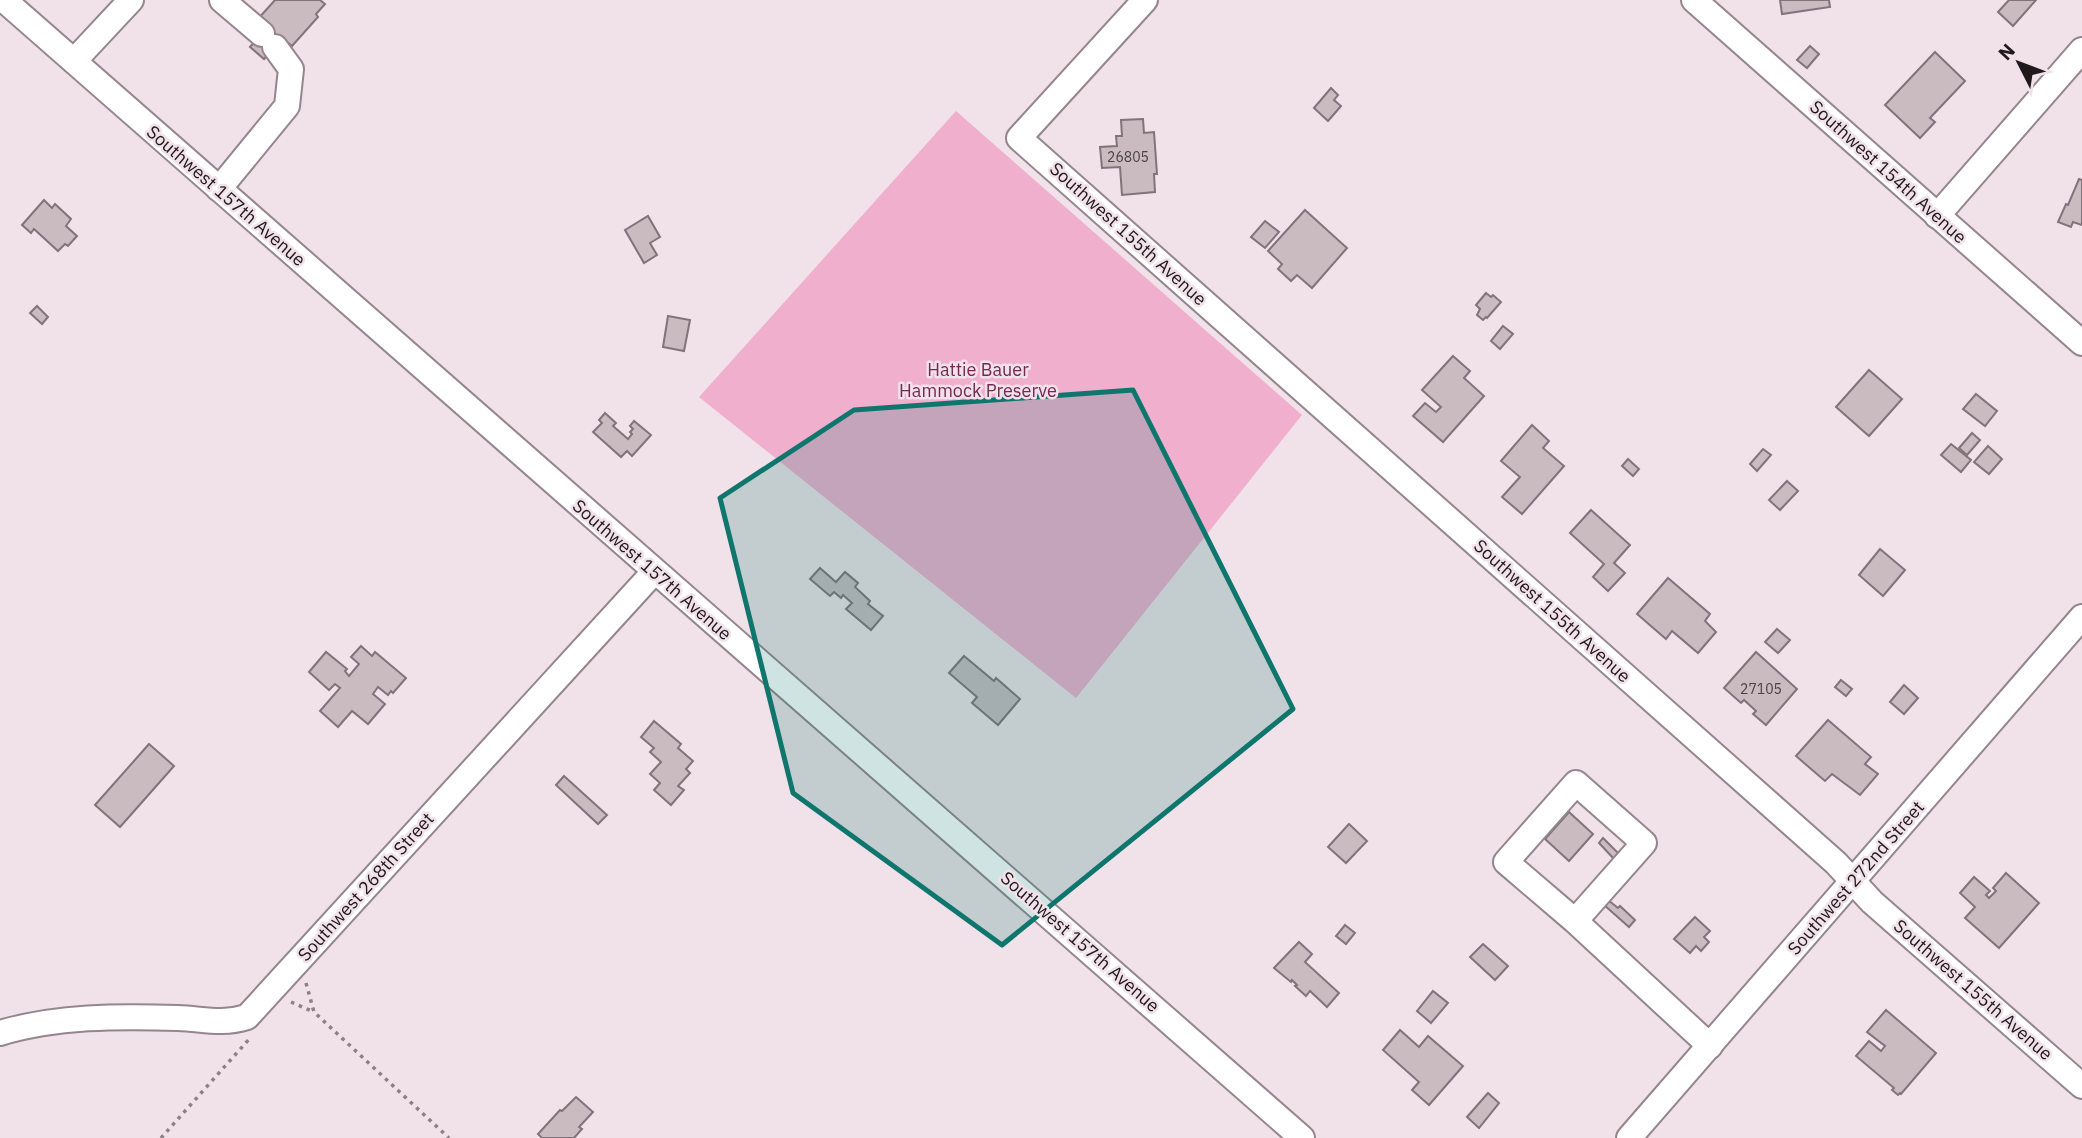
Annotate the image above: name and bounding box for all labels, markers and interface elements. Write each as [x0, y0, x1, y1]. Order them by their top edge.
north arrow [1984, 28, 2054, 98]
text: N [1993, 38, 2020, 65]
street label: Southwest 154th Avenue [1805, 95, 1972, 248]
street label: Southwest 157th Avenue [142, 120, 311, 271]
house number: 26805 [1107, 148, 1149, 166]
street label: Southwest 155th Avenue [1045, 157, 1212, 310]
park label: Hattie Bauer Hammock Preserve [899, 358, 1057, 402]
street label: Southwest 157th Avenue [568, 494, 737, 645]
street label: Southwest 155th Avenue [1469, 534, 1636, 687]
house number: 27105 [1740, 680, 1782, 698]
street label: Southwest 272nd Street [1782, 796, 1929, 959]
street label: Southwest 268th Street [293, 807, 439, 966]
street label: Southwest 157th Avenue [996, 866, 1165, 1017]
street label: Southwest 155th Avenue [1889, 914, 2058, 1065]

